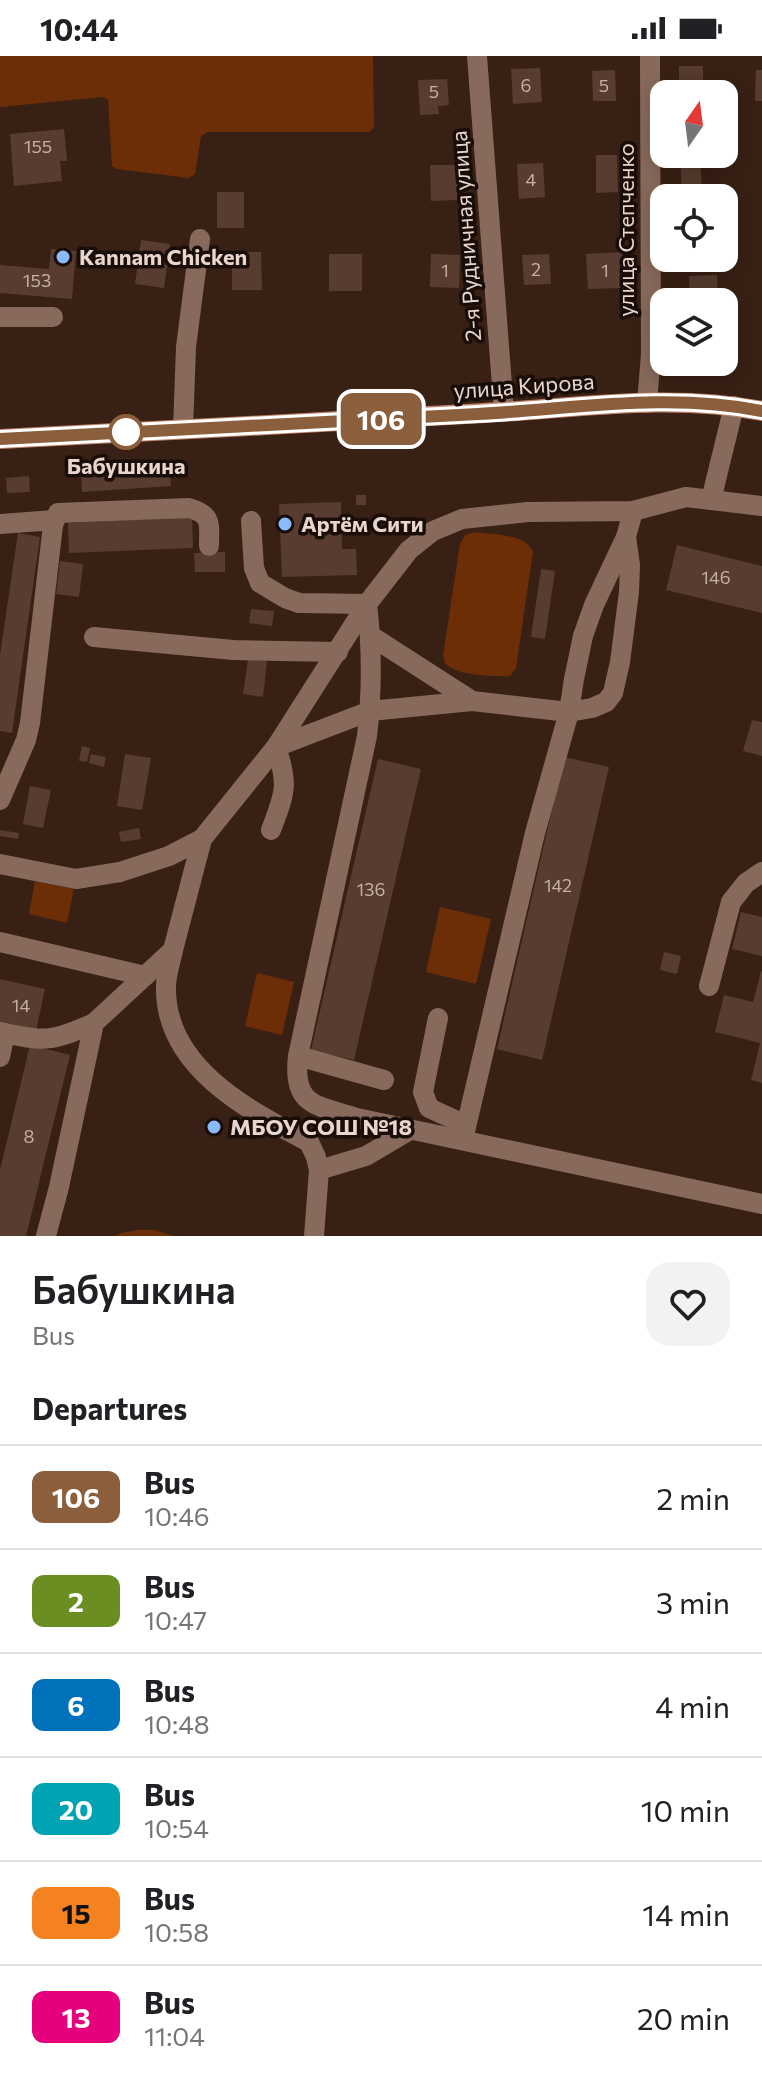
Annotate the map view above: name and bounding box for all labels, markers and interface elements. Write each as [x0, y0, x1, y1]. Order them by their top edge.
text: 10:44 [40, 10, 118, 47]
house number: 6 [521, 74, 531, 96]
house number: 5 [599, 74, 609, 96]
house number: 5 [429, 80, 439, 102]
north arrow [650, 80, 738, 168]
map controls [650, 80, 738, 376]
street label: 2-я Рудничная улица [445, 130, 486, 342]
house number: 155 [24, 135, 52, 157]
street label: улица Степченко [612, 143, 639, 317]
house number: 4 [526, 168, 537, 190]
button: locate [650, 184, 738, 272]
place label: Kannam Chicken [79, 243, 247, 270]
marker: Kannam Chicken [54, 248, 72, 266]
house number: 2 [531, 258, 541, 280]
house number: 1 [441, 259, 449, 281]
house number: 1 [601, 259, 609, 281]
house number: 153 [23, 269, 51, 291]
button: layers [650, 288, 738, 376]
street label: улица Кирова [453, 367, 595, 404]
line badge: 106 [335, 393, 427, 445]
text: 106 [357, 402, 405, 436]
marker: Бабушкина [109, 415, 143, 449]
place label: Бабушкина [67, 452, 185, 479]
place label: Артём Сити [301, 510, 424, 537]
marker: Артём Сити [276, 515, 294, 533]
house number: 146 [701, 566, 731, 588]
house number: 142 [544, 874, 572, 896]
house number: 136 [357, 878, 385, 900]
house number: 14 [12, 994, 30, 1016]
place label: МБОУ СОШ №18 [230, 1113, 412, 1140]
marker: МБОУ СОШ №18 [205, 1118, 223, 1136]
house number: 8 [24, 1125, 35, 1147]
button: heart [646, 1262, 730, 1346]
text: Бабушкина [32, 1265, 236, 1312]
text: Bus [32, 1319, 75, 1350]
text: Departures [32, 1389, 187, 1426]
text: Bus [144, 1463, 195, 1500]
text: 2 min [657, 1479, 730, 1516]
text: 106 [52, 1480, 100, 1514]
text: 10:46 [144, 1500, 210, 1531]
text: Bus [144, 1567, 195, 1604]
text: 3 min [656, 1583, 730, 1620]
text: 2 [68, 1584, 84, 1618]
text: 10:47 [144, 1604, 207, 1635]
text: Bus [144, 1671, 195, 1708]
text: 4 min [655, 1687, 730, 1724]
text: 6 [67, 1688, 85, 1722]
text: 10:48 [144, 1708, 210, 1739]
text: Bus [144, 1775, 195, 1812]
text: 10 min [641, 1791, 730, 1828]
text: 20 [59, 1792, 93, 1826]
text: 10:54 [144, 1812, 209, 1843]
text: Bus [144, 1879, 195, 1916]
text: 14 min [642, 1895, 730, 1932]
text: 15 [62, 1896, 91, 1930]
text: 10:58 [144, 1916, 209, 1947]
text: Bus [144, 1983, 195, 2020]
text: 20 min [637, 1999, 730, 2036]
text: 13 [62, 2000, 90, 2034]
text: 11:04 [144, 2020, 205, 2051]

